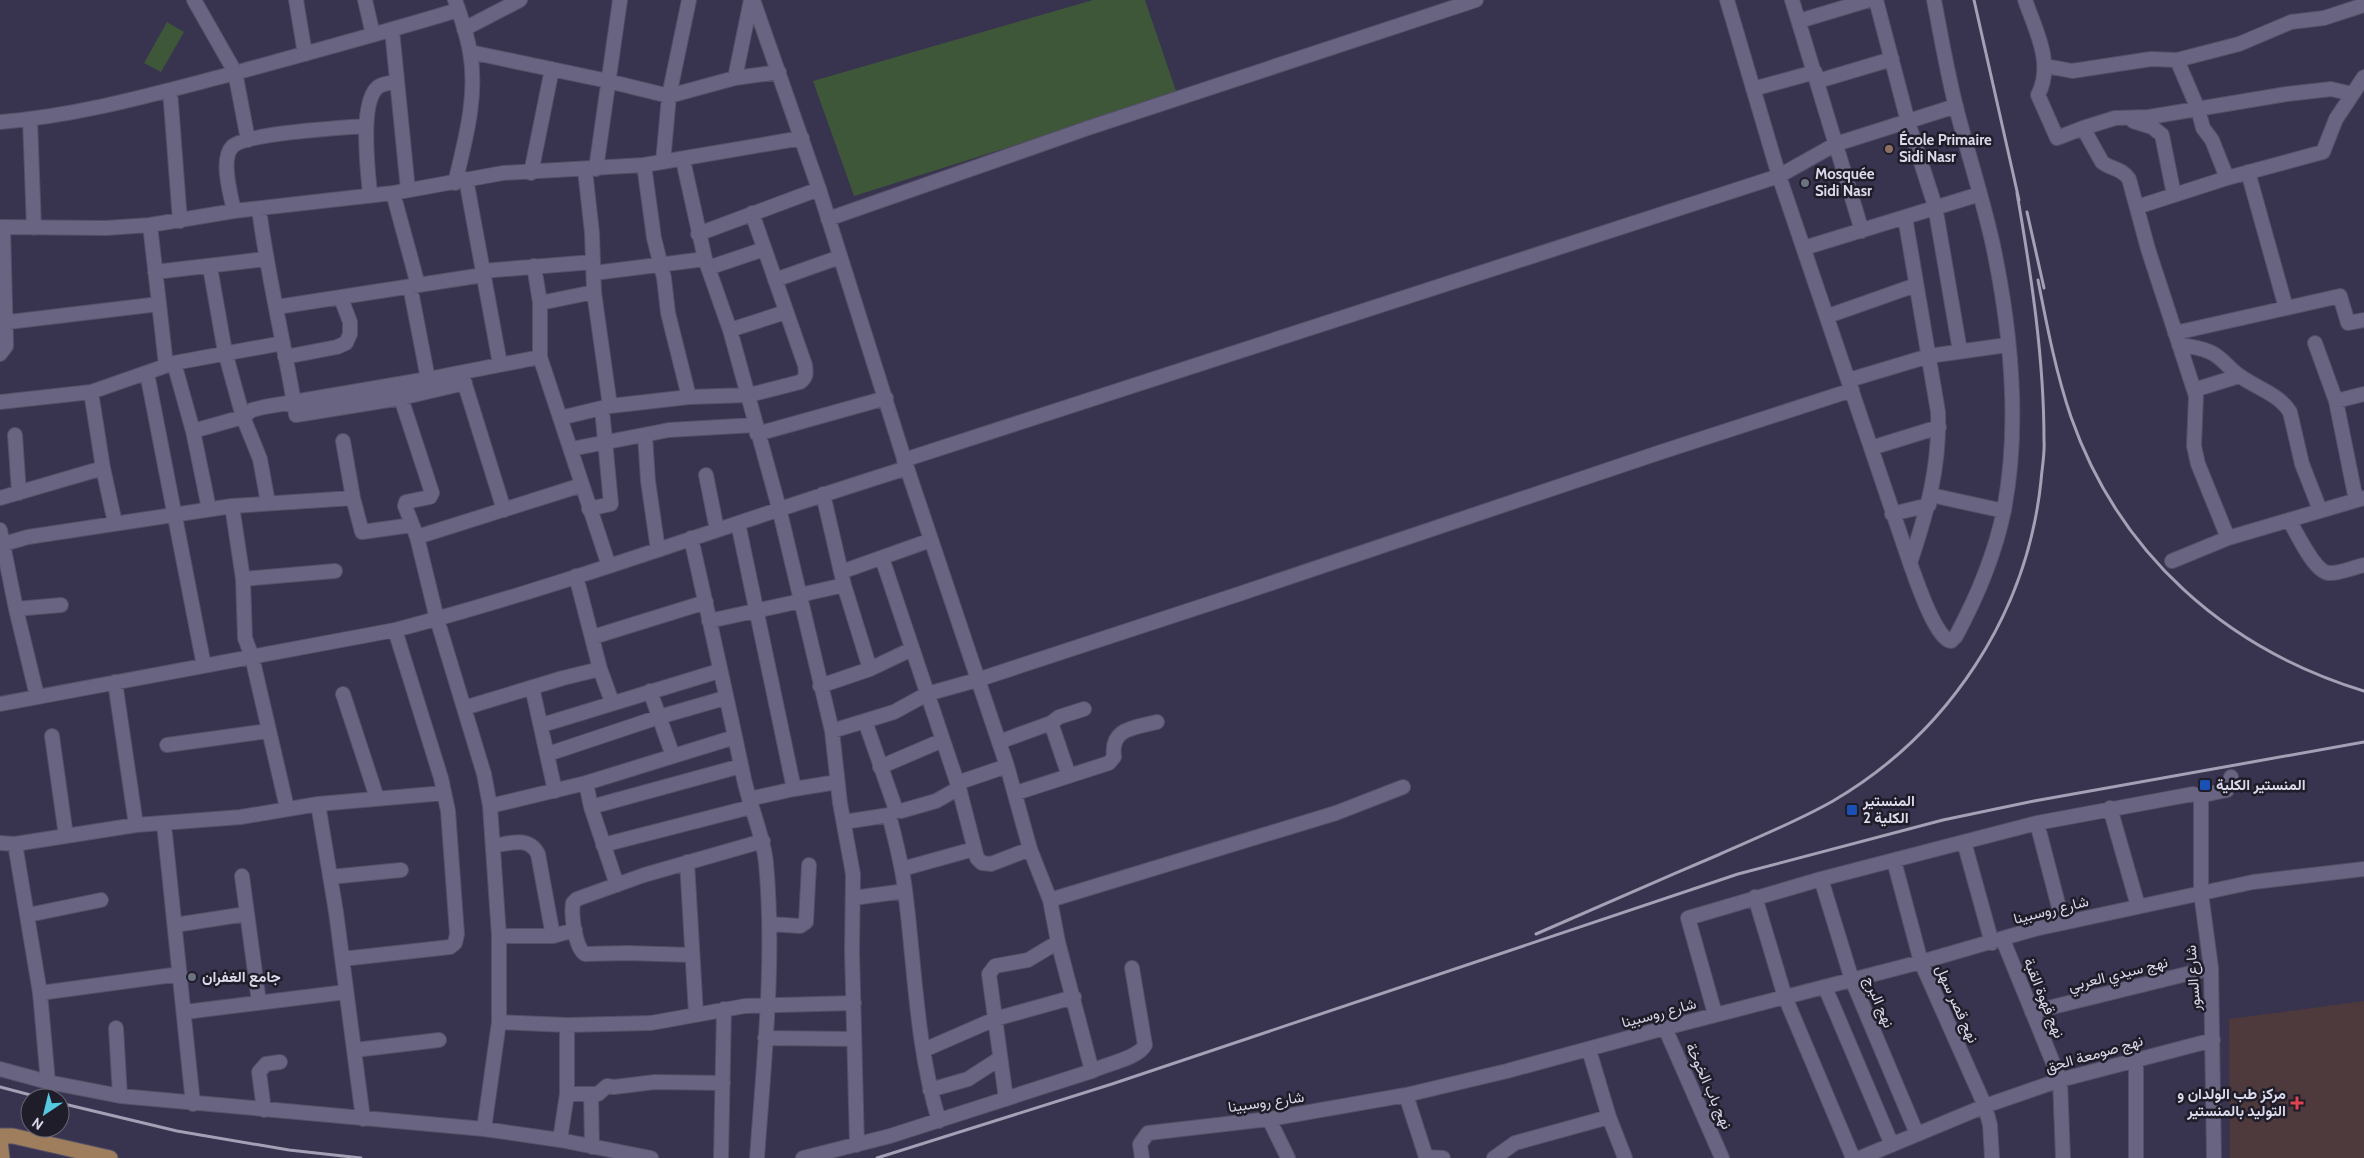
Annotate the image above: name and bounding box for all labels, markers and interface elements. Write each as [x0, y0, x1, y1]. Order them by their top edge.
place label: École Primaire Sidi Nasr [1899, 130, 1992, 166]
marker: École Primaire Sidi Nasr [1883, 143, 1895, 155]
place label: Mosquée Sidi Nasr [1815, 165, 1875, 200]
marker: Mosquée Sidi Nasr [1799, 177, 1811, 189]
place label: المنستير الكلية [2216, 776, 2306, 794]
marker: المنستير الكلية [2198, 778, 2212, 792]
place label: المنستير الكلية 2 [1862, 792, 1915, 827]
marker: المنستير الكلية 2 [1845, 803, 1859, 817]
street label: شارع روسبينا [2012, 892, 2091, 930]
street label: شارع السور [2182, 944, 2206, 1012]
street label: نهج سيدي العربي [2066, 953, 2171, 999]
street label: نهج قهوة القبة [2018, 955, 2068, 1042]
street label: نهج قصر سهل [1930, 962, 1982, 1047]
place label: جامع الغفران [202, 968, 281, 987]
marker: جامع الغفران [186, 971, 198, 983]
street label: نهج البرج [1858, 974, 1898, 1031]
street label: شارع روسبينا [1620, 994, 1699, 1034]
street label: نهج صومعة الحق [2043, 1031, 2145, 1078]
street label: نهج باب الخوخة [1680, 1040, 1736, 1133]
place label: مركز طب الولدان و التوليد بالمنستير [2177, 1085, 2286, 1120]
north arrow [20, 1088, 70, 1138]
street label: شارع روسبينا [1227, 1088, 1306, 1118]
marker: مركز طب الولدان و التوليد بالمنستير [2290, 1096, 2304, 1110]
text: N [28, 1113, 47, 1134]

